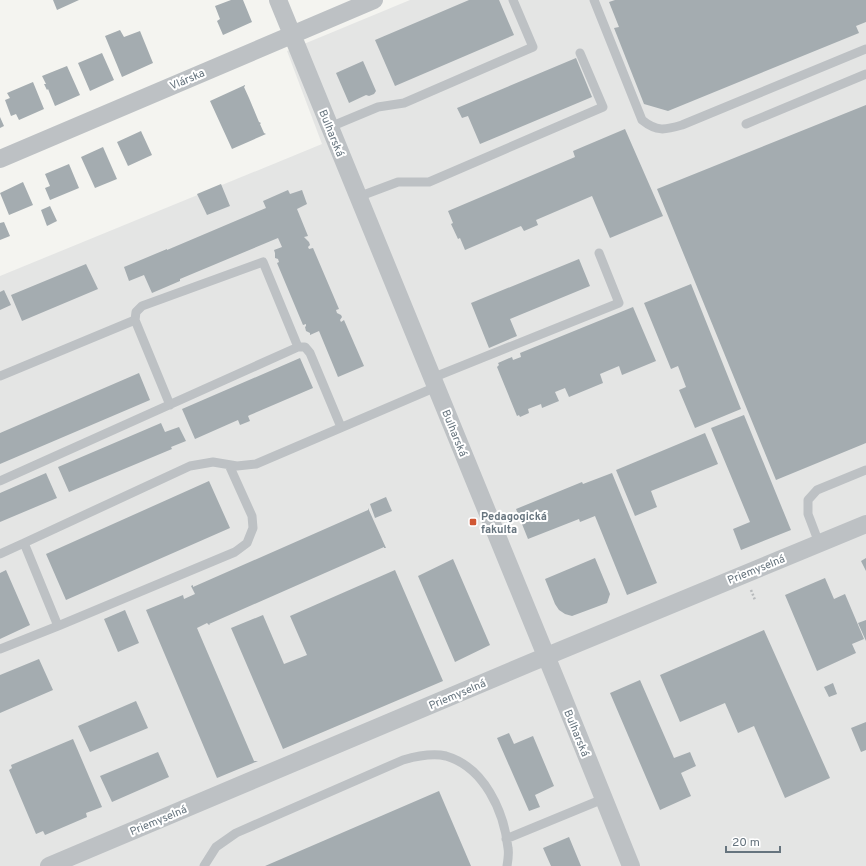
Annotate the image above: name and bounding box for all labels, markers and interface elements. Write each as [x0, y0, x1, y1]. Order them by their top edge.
street label: Vlárska [168, 66, 207, 94]
street label: Bulharská [315, 108, 347, 159]
street label: Bulharská [438, 408, 470, 459]
place label: Pedagogická fakulta [481, 510, 547, 537]
marker: Pedagogická fakulta [468, 517, 478, 527]
street label: Priemyselná [726, 552, 787, 588]
street label: Priemyselná [427, 677, 488, 713]
street label: Bulharská [560, 708, 592, 759]
street label: Priemyselná [128, 803, 189, 839]
scale bar [726, 828, 780, 854]
text: 20 m [732, 835, 760, 851]

